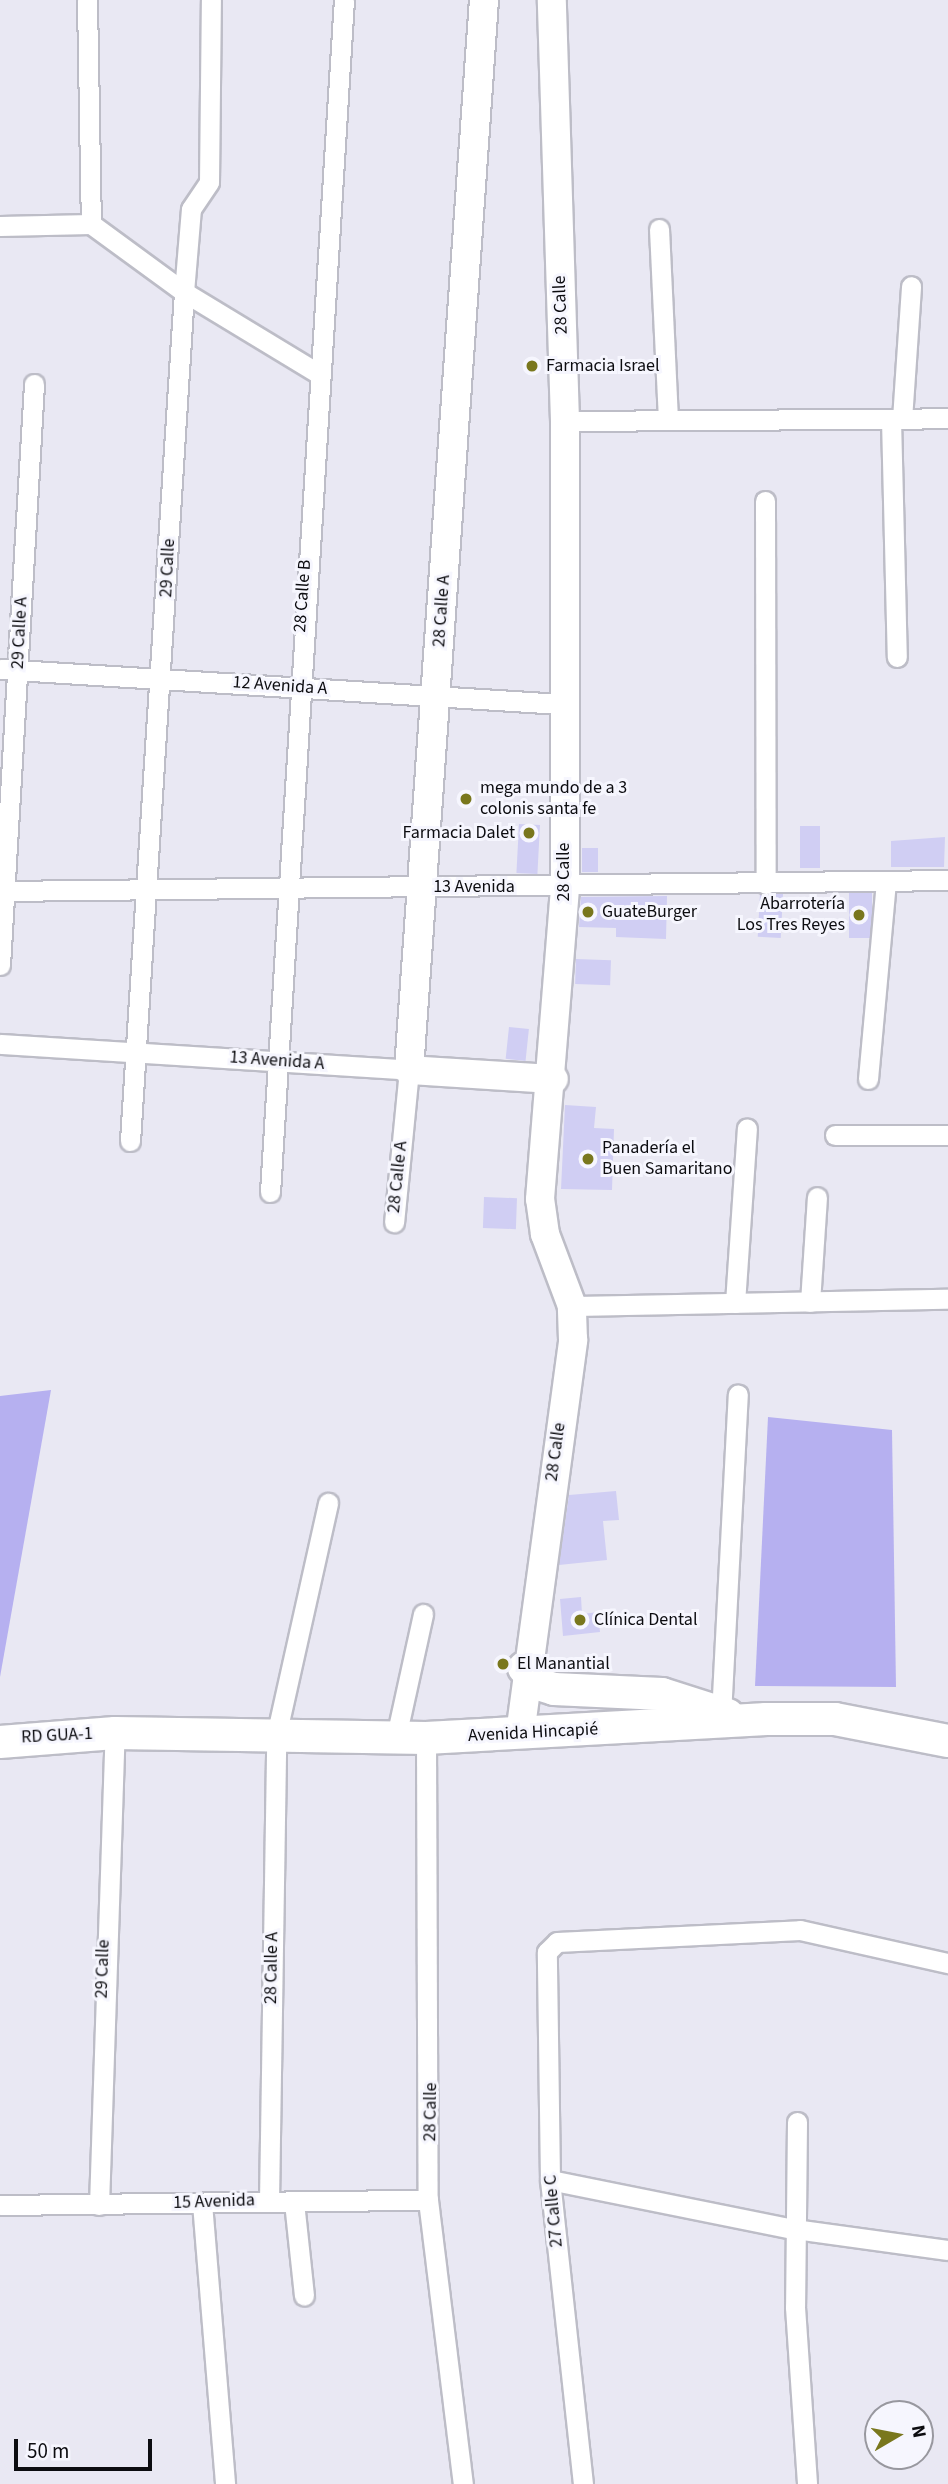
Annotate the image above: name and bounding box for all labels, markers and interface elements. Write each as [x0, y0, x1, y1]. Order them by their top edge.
street label: 28 Calle [549, 275, 573, 335]
place label: Farmacia Israel [546, 355, 660, 377]
marker: Farmacia Israel [524, 358, 540, 374]
street label: 29 Calle [156, 538, 180, 598]
street label: 28 Calle B [290, 559, 316, 633]
street label: 28 Calle A [429, 574, 455, 648]
street label: 29 Calle A [7, 596, 33, 670]
street label: 12 Avenida A [232, 672, 328, 700]
place label: mega mundo de a 3 colonis santa fe [480, 778, 627, 820]
marker: mega mundo de a 3 colonis santa fe [458, 791, 474, 807]
place label: Farmacia Dalet [403, 822, 515, 844]
marker: Farmacia Dalet [521, 825, 537, 841]
street label: 28 Calle [553, 843, 575, 901]
street label: 13 Avenida [433, 876, 515, 898]
place label: Abarrotería Los Tres Reyes [737, 894, 845, 936]
place label: GuateBurger [602, 901, 697, 923]
marker: GuateBurger [580, 904, 596, 920]
marker: Abarrotería Los Tres Reyes [851, 907, 867, 923]
street label: 13 Avenida A [229, 1047, 325, 1075]
place label: Panadería el Buen Samaritano [602, 1138, 732, 1180]
street label: 28 Calle A [383, 1140, 413, 1214]
marker: Panadería el Buen Samaritano [580, 1151, 596, 1167]
street label: 28 Calle [541, 1421, 571, 1483]
place label: Clínica Dental [594, 1609, 697, 1631]
marker: Clínica Dental [572, 1612, 588, 1628]
place label: El Manantial [517, 1653, 610, 1675]
marker: El Manantial [495, 1656, 511, 1672]
street label: Avenida Hincapié [467, 1719, 599, 1747]
street label: RD GUA-1 [21, 1723, 93, 1749]
street label: 28 Calle A [261, 1932, 283, 2004]
street label: 29 Calle [91, 1939, 115, 1999]
street label: 28 Calle [420, 2082, 442, 2142]
street label: 27 Calle C [540, 2174, 568, 2248]
street label: 15 Avenida [173, 2190, 255, 2214]
north arrow [864, 2400, 934, 2470]
text: N [904, 2423, 933, 2440]
scale bar [18, 2424, 156, 2468]
text: 50 m [27, 2436, 69, 2466]

